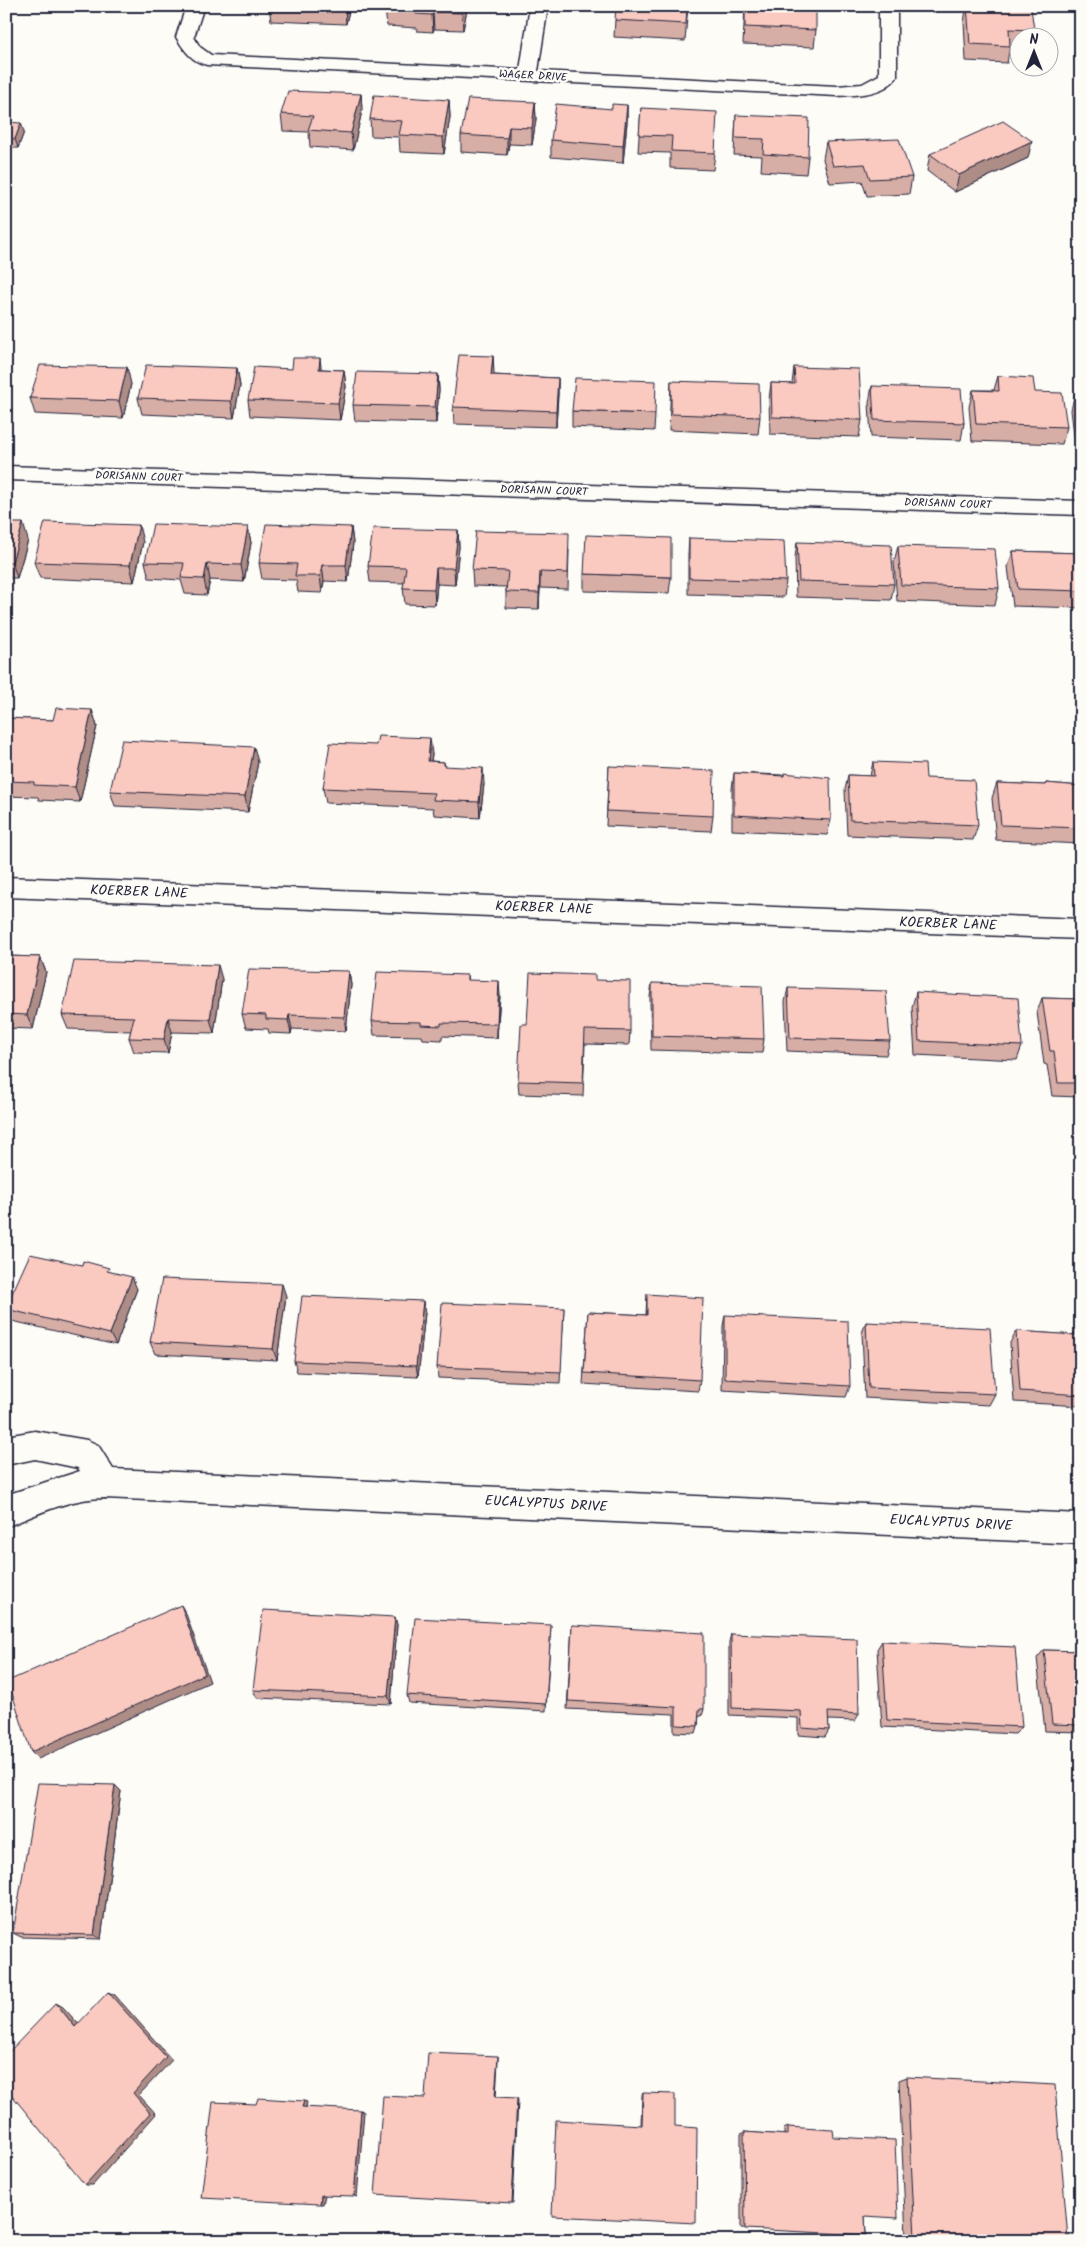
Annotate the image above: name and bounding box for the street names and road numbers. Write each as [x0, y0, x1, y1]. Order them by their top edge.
street label: WAGER DRIVE [498, 65, 568, 87]
street label: DORISANN COURT [95, 466, 184, 488]
street label: DORISANN COURT [500, 480, 589, 502]
street label: DORISANN COURT [904, 493, 993, 515]
street label: KOERBER LANE [90, 879, 189, 905]
street label: KOERBER LANE [495, 895, 594, 921]
street label: KOERBER LANE [899, 911, 998, 937]
street label: EUCALYPTUS DRIVE [484, 1490, 609, 1518]
street label: EUCALYPTUS DRIVE [889, 1509, 1014, 1537]

